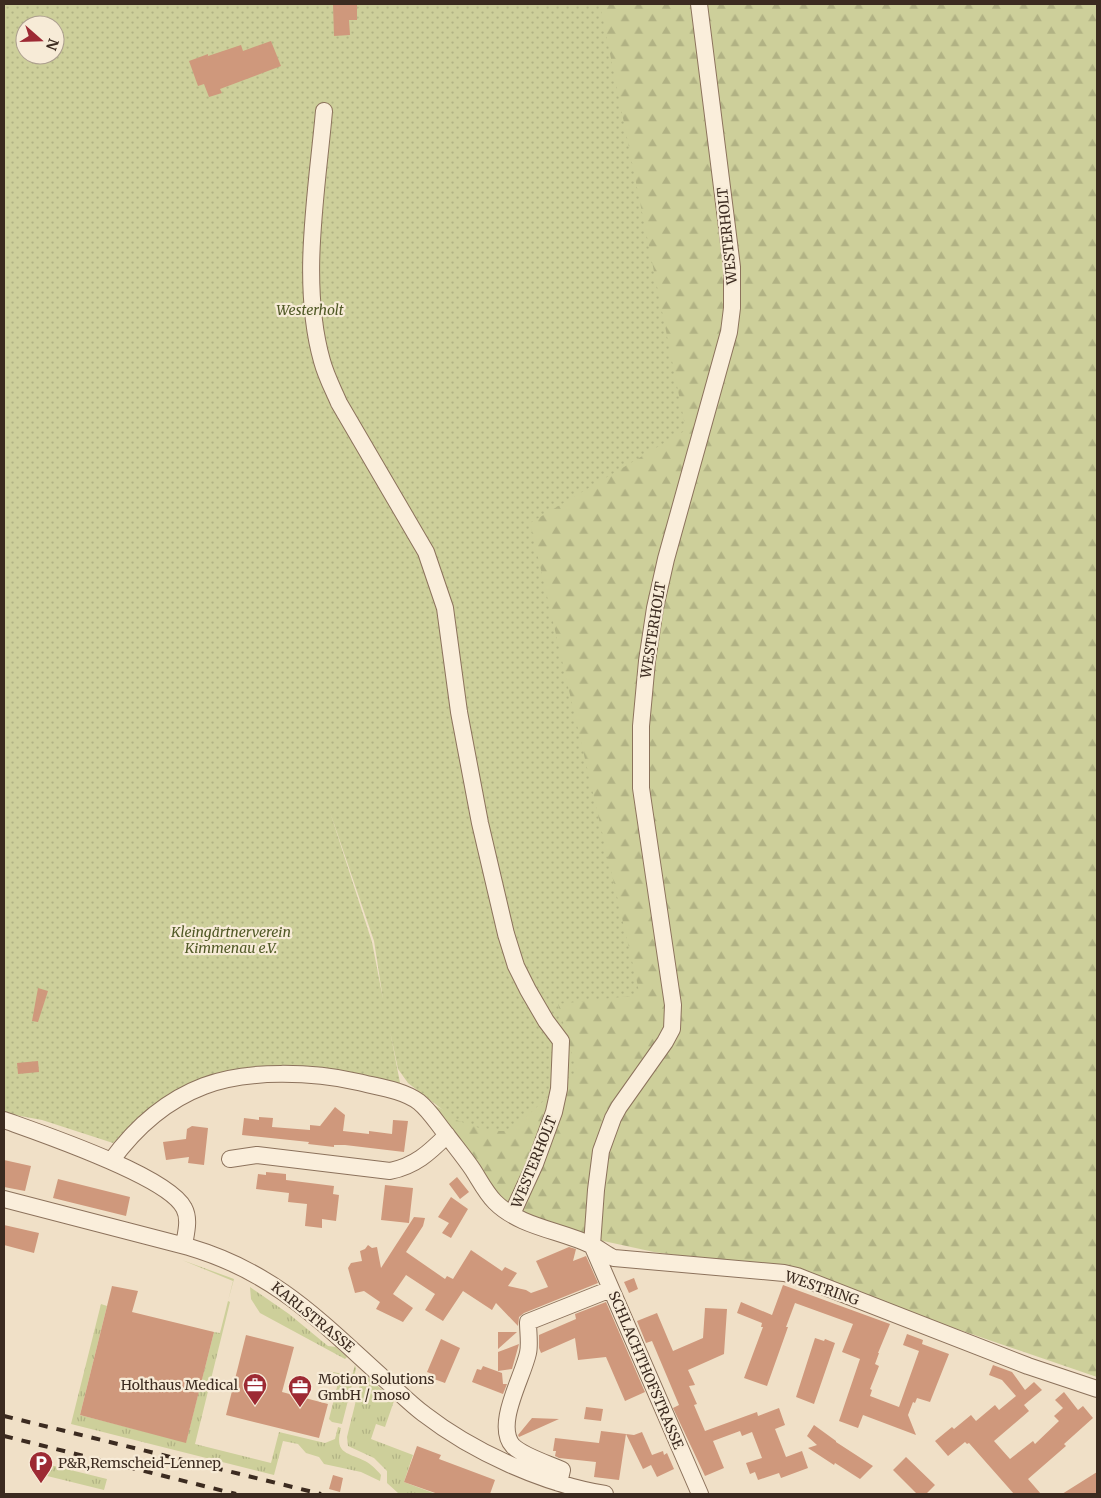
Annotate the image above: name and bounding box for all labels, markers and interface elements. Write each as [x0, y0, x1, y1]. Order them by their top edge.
north arrow [15, 15, 65, 65]
text: N [42, 36, 63, 53]
street label: WESTERHOLT [713, 186, 741, 287]
park label: Westerholt [276, 301, 344, 319]
street label: WESTERHOLT [636, 580, 670, 681]
park label: Kleingärtnerverein Kimmenau e.V. [170, 923, 291, 957]
street label: WESTERHOLT [507, 1113, 561, 1212]
street label: WESTRING [782, 1267, 861, 1309]
street label: KARLSTRASSE [268, 1278, 358, 1356]
street label: SCHLACHTHOFSTRASSE [605, 1288, 688, 1452]
place label: Motion Solutions GmbH / moso [318, 1370, 435, 1404]
office icon: Holthaus Medical [242, 1372, 268, 1406]
office icon: Motion Solutions GmbH / moso [287, 1374, 313, 1408]
place label: Holthaus Medical [121, 1376, 239, 1394]
parking icon: P&R,Remscheid-Lennep [28, 1450, 54, 1484]
place label: P&R,Remscheid-Lennep [58, 1454, 221, 1472]

